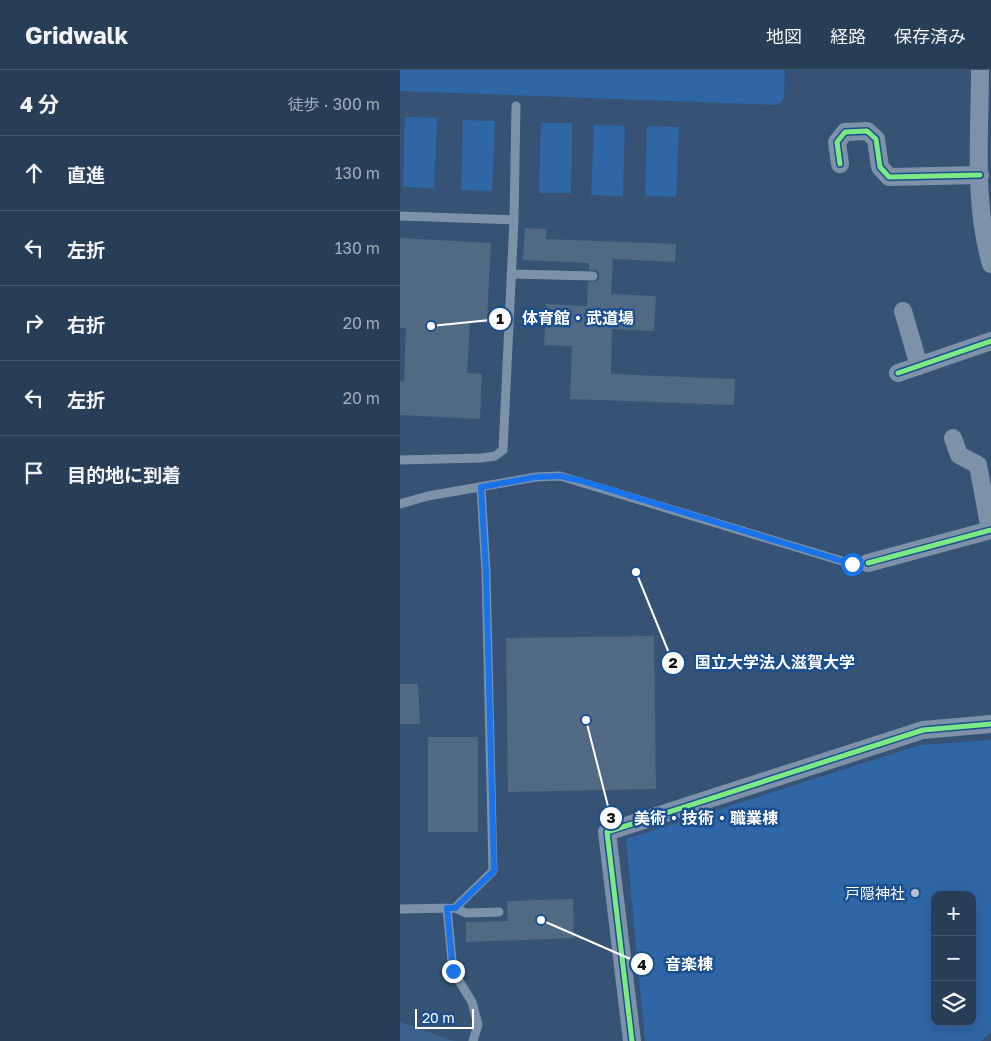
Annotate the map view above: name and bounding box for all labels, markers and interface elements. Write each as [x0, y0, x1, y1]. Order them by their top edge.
text: Gridwalk [25, 20, 129, 49]
text: 地図 [766, 25, 802, 47]
text: 経路 [830, 25, 866, 47]
text: 保存済み [894, 25, 966, 47]
text: 4 分 [20, 91, 59, 117]
text: 徒歩 · 300 m [288, 94, 380, 114]
icon: ahead [20, 159, 48, 187]
text: 直進 [67, 163, 105, 186]
text: 130 m [335, 163, 380, 183]
icon: left [20, 234, 48, 262]
text: 左折 [67, 238, 105, 261]
text: 130 m [335, 238, 380, 258]
callout: 体育館・武道場 [487, 303, 644, 334]
text: 体育館・武道場 [522, 308, 634, 328]
icon: right [20, 309, 48, 337]
text: 1 [496, 309, 504, 327]
text: 右折 [67, 313, 105, 336]
text: 20 m [343, 313, 380, 333]
icon: left [20, 384, 48, 412]
text: 左折 [67, 388, 105, 411]
text: 20 m [343, 388, 380, 408]
icon: arrive [20, 459, 48, 487]
text: 目的地に到着 [67, 463, 181, 486]
route start [841, 553, 864, 576]
callout: 国立大学法人滋賀大学 [660, 647, 865, 678]
text: 国立大学法人滋賀大学 [695, 652, 855, 672]
text: 2 [668, 653, 678, 671]
callout: 美術・技術・職業棟 [599, 803, 788, 834]
text: 3 [606, 808, 616, 826]
text: 美術・技術・職業棟 [634, 808, 778, 828]
place label: 戸隠神社 [845, 884, 905, 902]
marker: 戸隠神社 [909, 887, 921, 899]
map controls [931, 891, 976, 1026]
button: + [931, 891, 976, 936]
button: − [931, 936, 976, 981]
callout: 音楽棟 [630, 949, 723, 980]
text: 音楽棟 [665, 954, 713, 974]
text: 4 [637, 955, 647, 973]
route end [442, 960, 465, 983]
button: layers [931, 981, 976, 1026]
scale bar [415, 1006, 474, 1029]
text: 20 m [422, 1009, 455, 1026]

